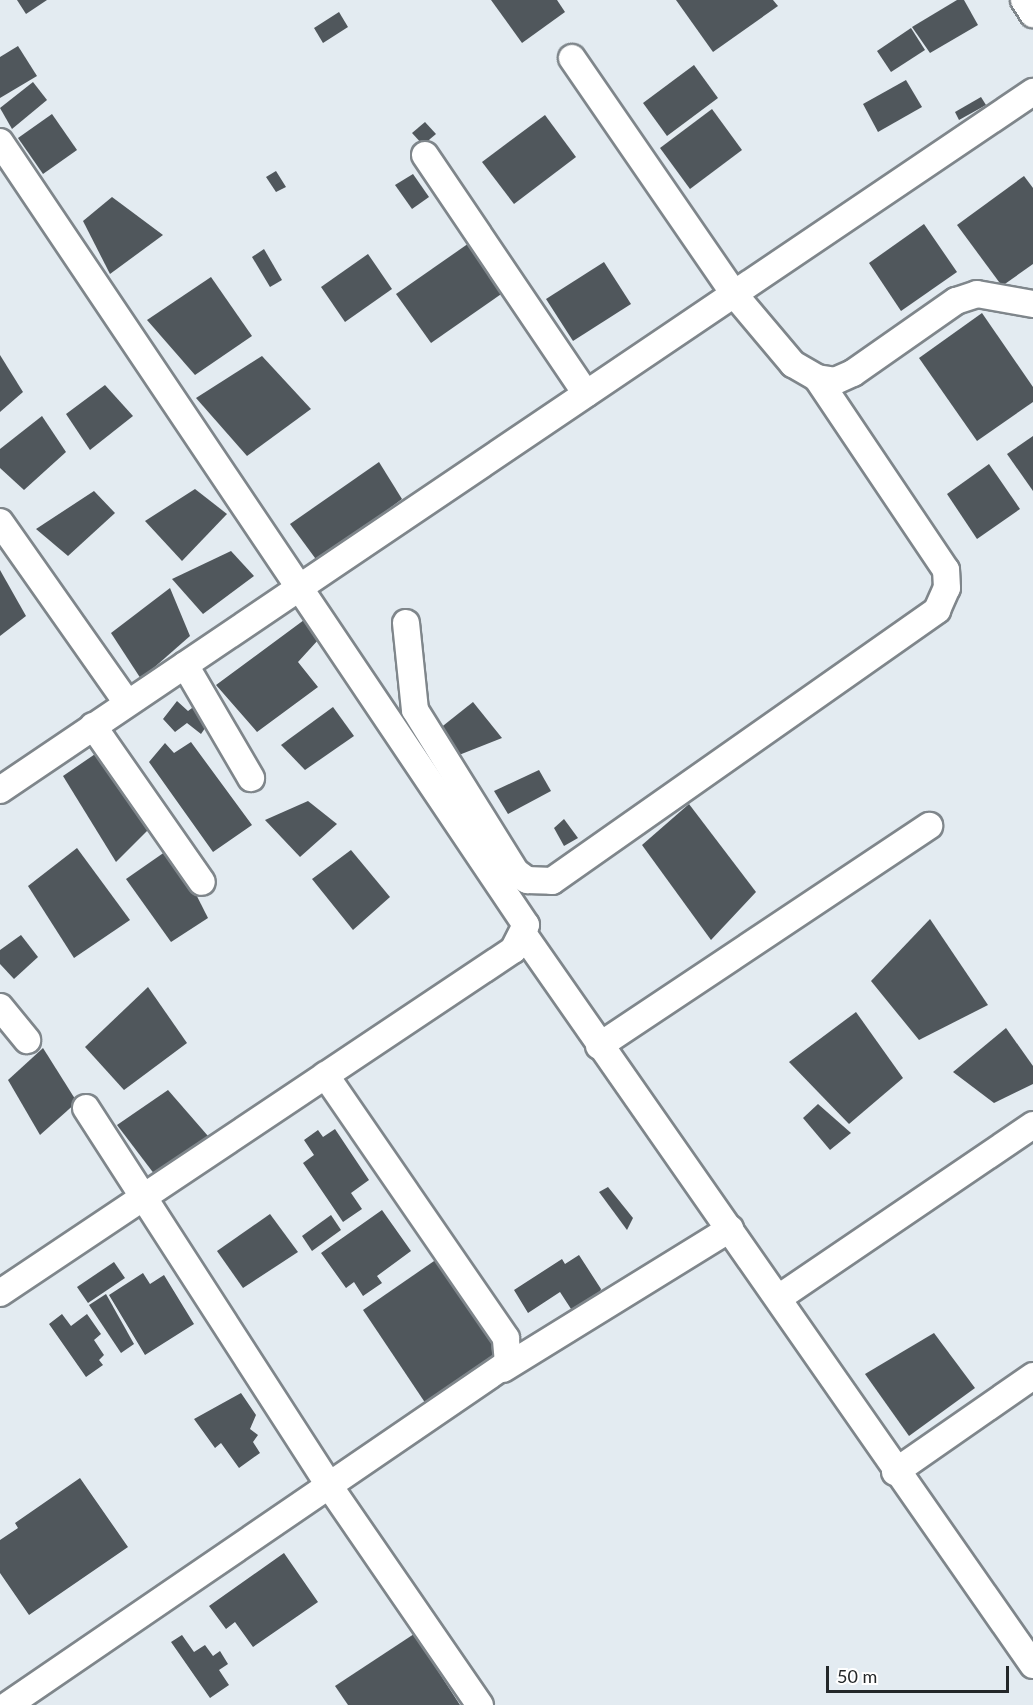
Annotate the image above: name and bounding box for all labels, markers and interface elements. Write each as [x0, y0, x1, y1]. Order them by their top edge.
scale bar [829, 1654, 1012, 1692]
text: 50 m [837, 1665, 877, 1687]

